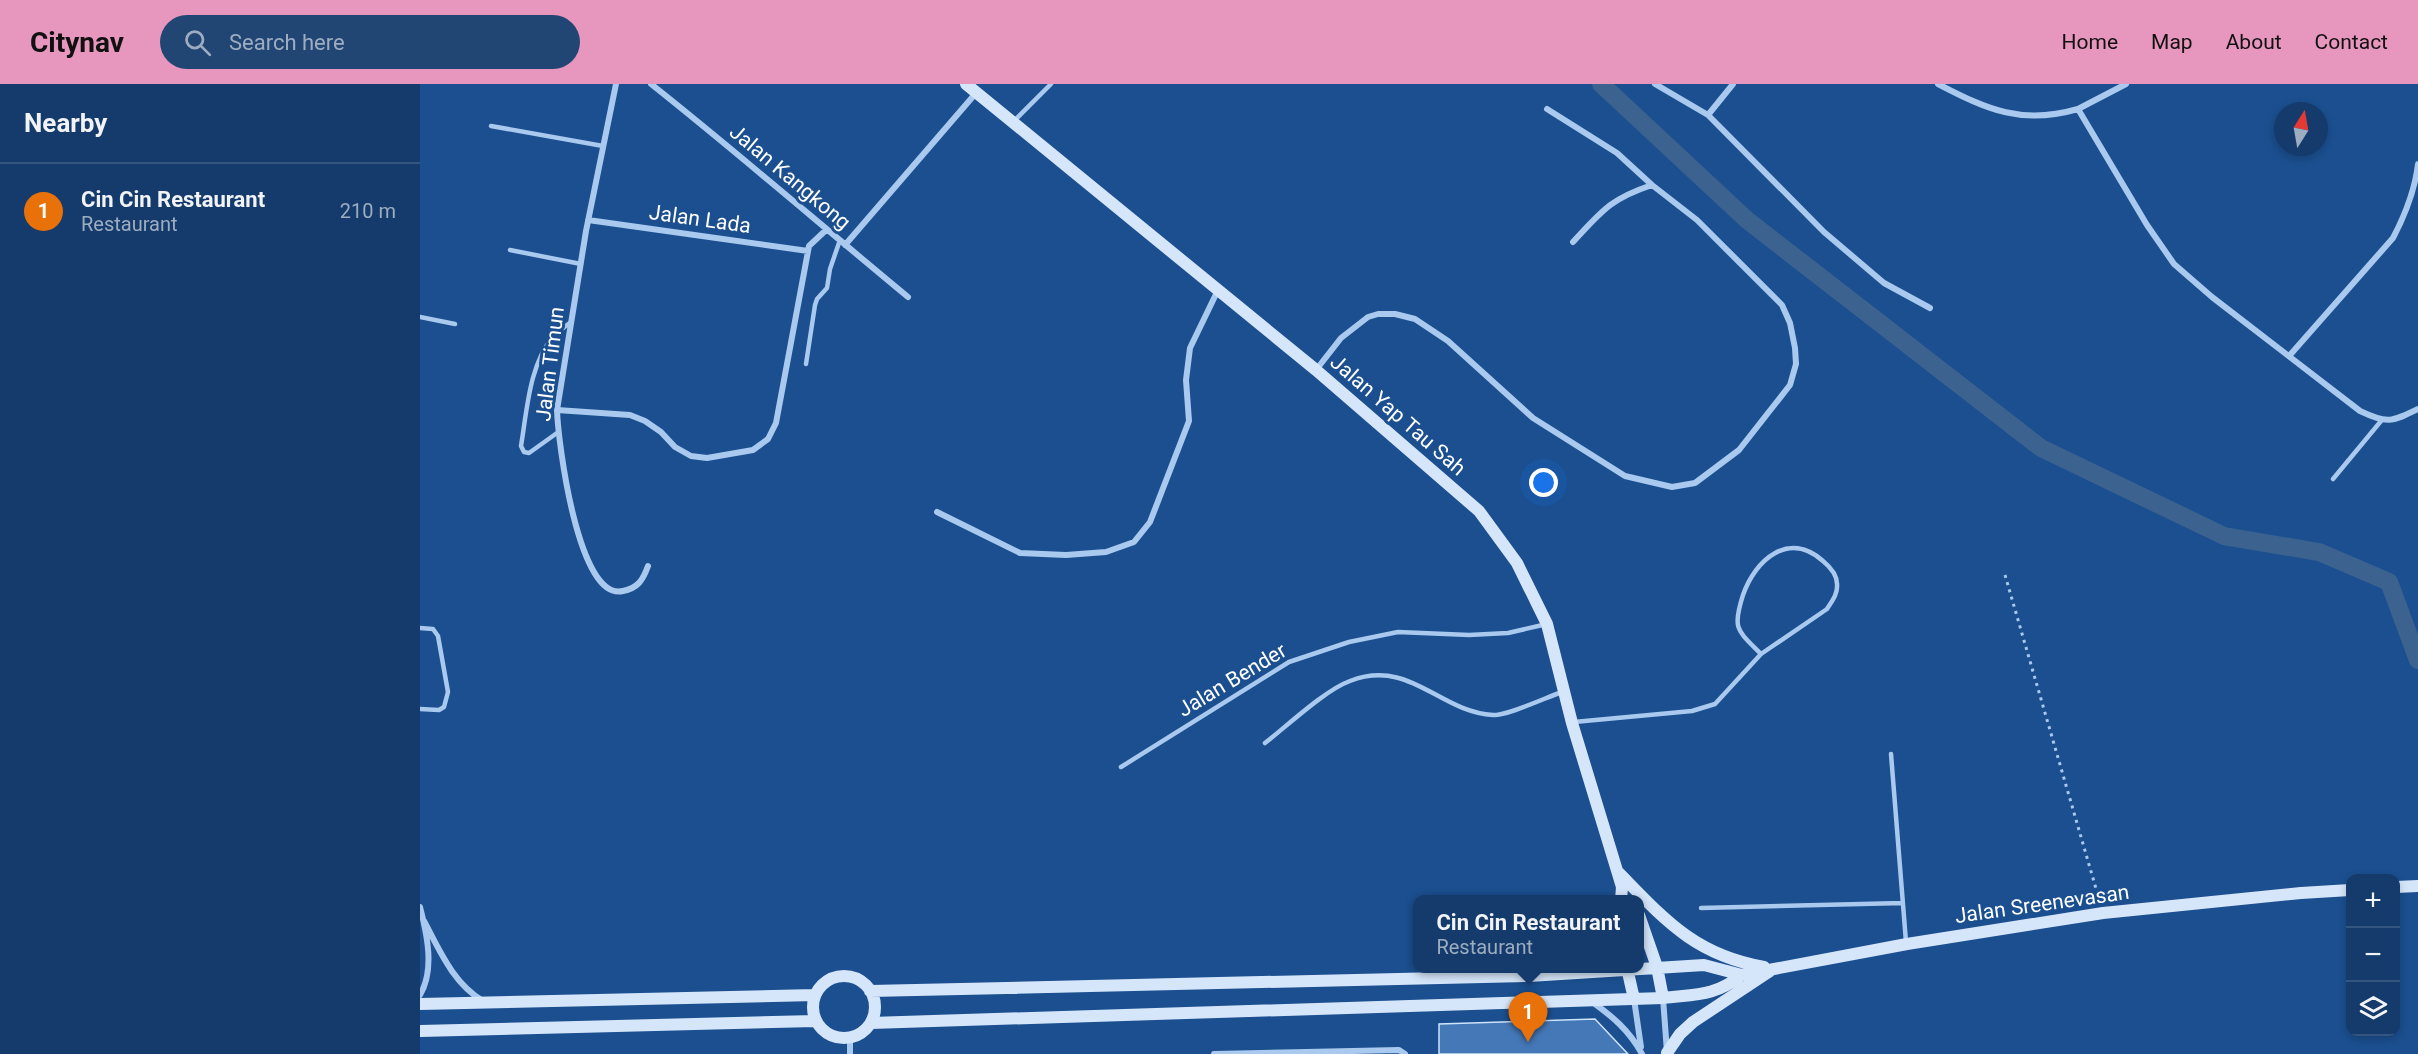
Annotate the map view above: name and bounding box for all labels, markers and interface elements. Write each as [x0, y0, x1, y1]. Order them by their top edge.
search box [160, 15, 580, 69]
text: Citynav [30, 26, 124, 59]
icon: search [181, 26, 214, 59]
text: Search here [229, 30, 345, 55]
text: Home [2062, 30, 2118, 54]
text: Map [2151, 30, 2193, 54]
text: About [2226, 30, 2282, 54]
text: Contact [2315, 30, 2388, 54]
north arrow [2274, 102, 2328, 156]
text: Nearby [24, 108, 107, 138]
street label: Jalan Kangkong [725, 119, 855, 235]
text: Cin Cin Restaurant [81, 187, 265, 212]
text: 1 [38, 199, 49, 223]
text: 210 m [340, 199, 396, 223]
street label: Jalan Lada [648, 200, 752, 238]
text: Restaurant [81, 212, 178, 236]
street label: Jalan Timun [531, 305, 569, 423]
street label: Jalan Yap Tau Sah [1325, 350, 1471, 480]
your location [1529, 468, 1558, 497]
street label: Jalan Bender [1173, 638, 1291, 722]
map controls [2346, 874, 2400, 1036]
button: + [2346, 874, 2400, 928]
street label: Jalan Sreenevasan [1953, 880, 2131, 928]
popup [1413, 895, 1644, 973]
text: Cin Cin Restaurant [1436, 910, 1621, 935]
button: − [2346, 928, 2400, 982]
text: Restaurant [1436, 935, 1533, 959]
button: layers [2346, 982, 2400, 1036]
pin: 1 [1508, 992, 1548, 1042]

